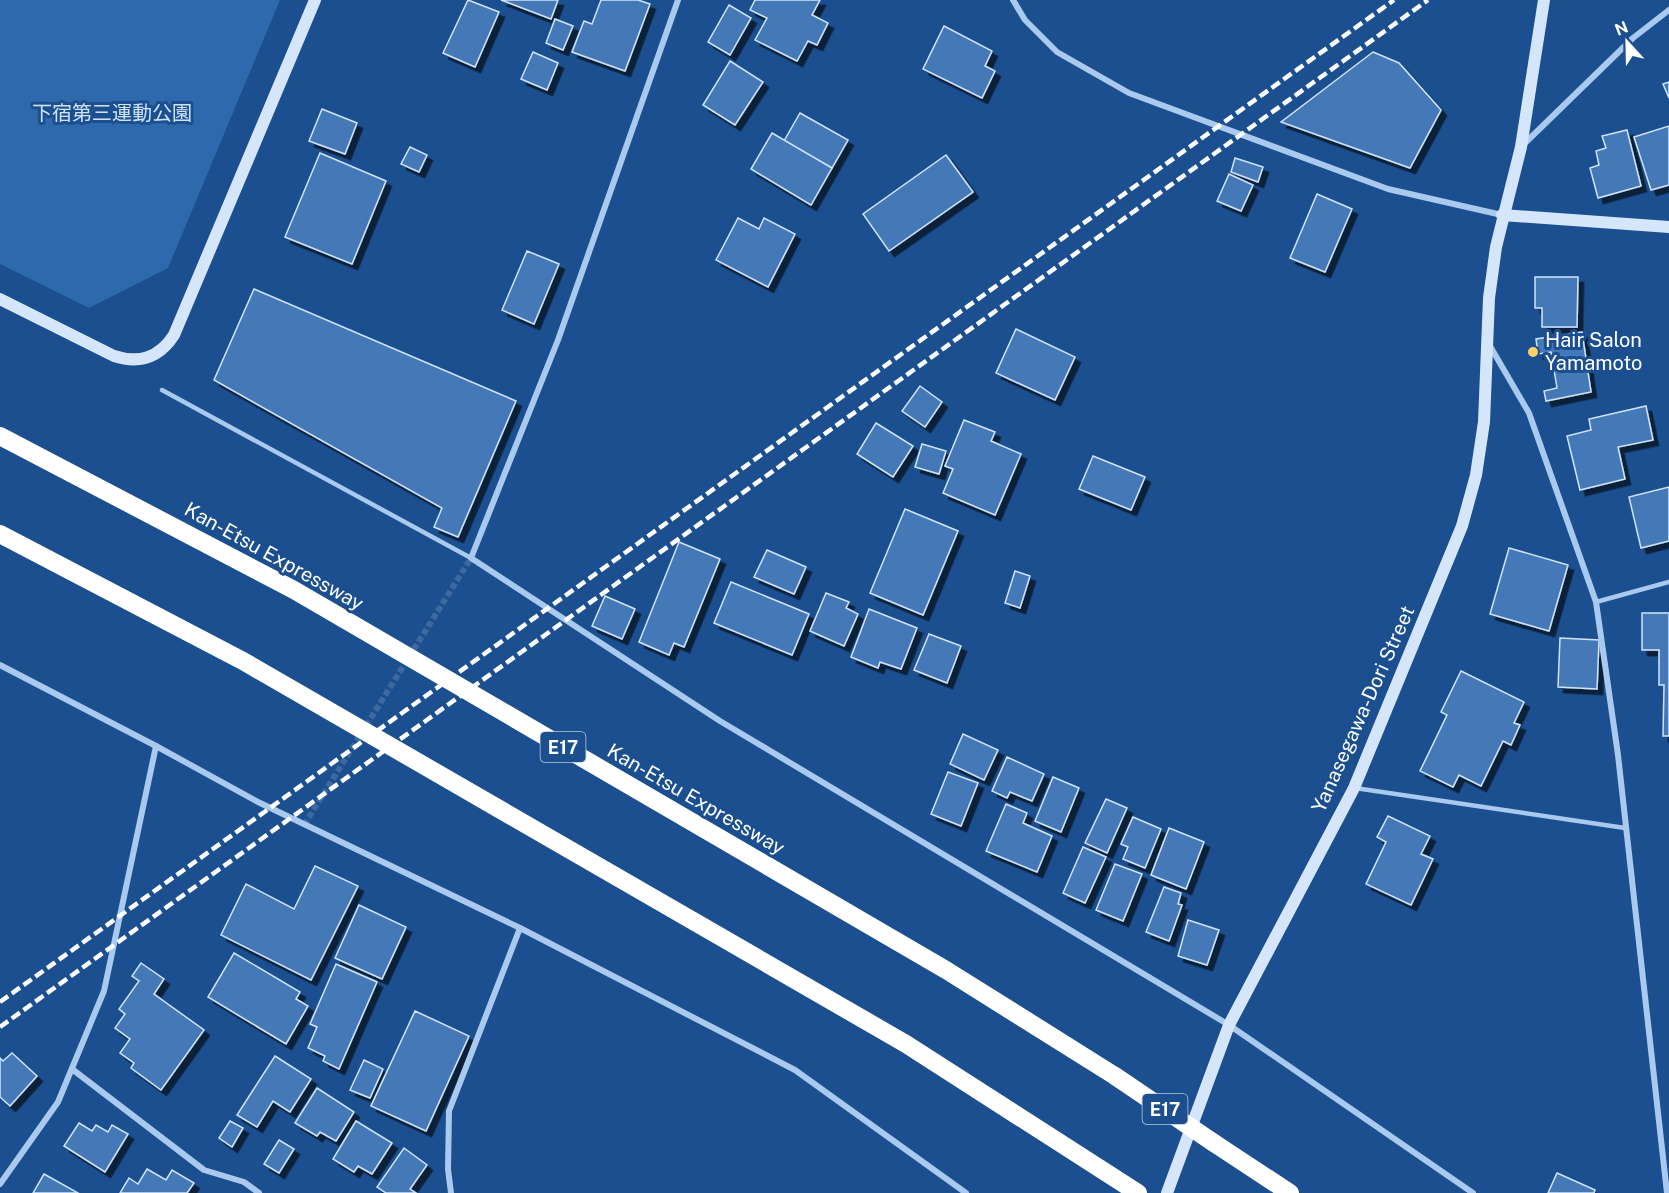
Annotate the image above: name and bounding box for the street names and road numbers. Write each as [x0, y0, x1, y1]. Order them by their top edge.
street label: Kan-Etsu Expressway [180, 497, 368, 615]
street label: Yanasegawa-Dori Street [1307, 602, 1419, 816]
road number: E17 [540, 732, 586, 762]
street label: Kan-Etsu Expressway [603, 738, 789, 860]
road number: E17 [1142, 1094, 1188, 1124]

